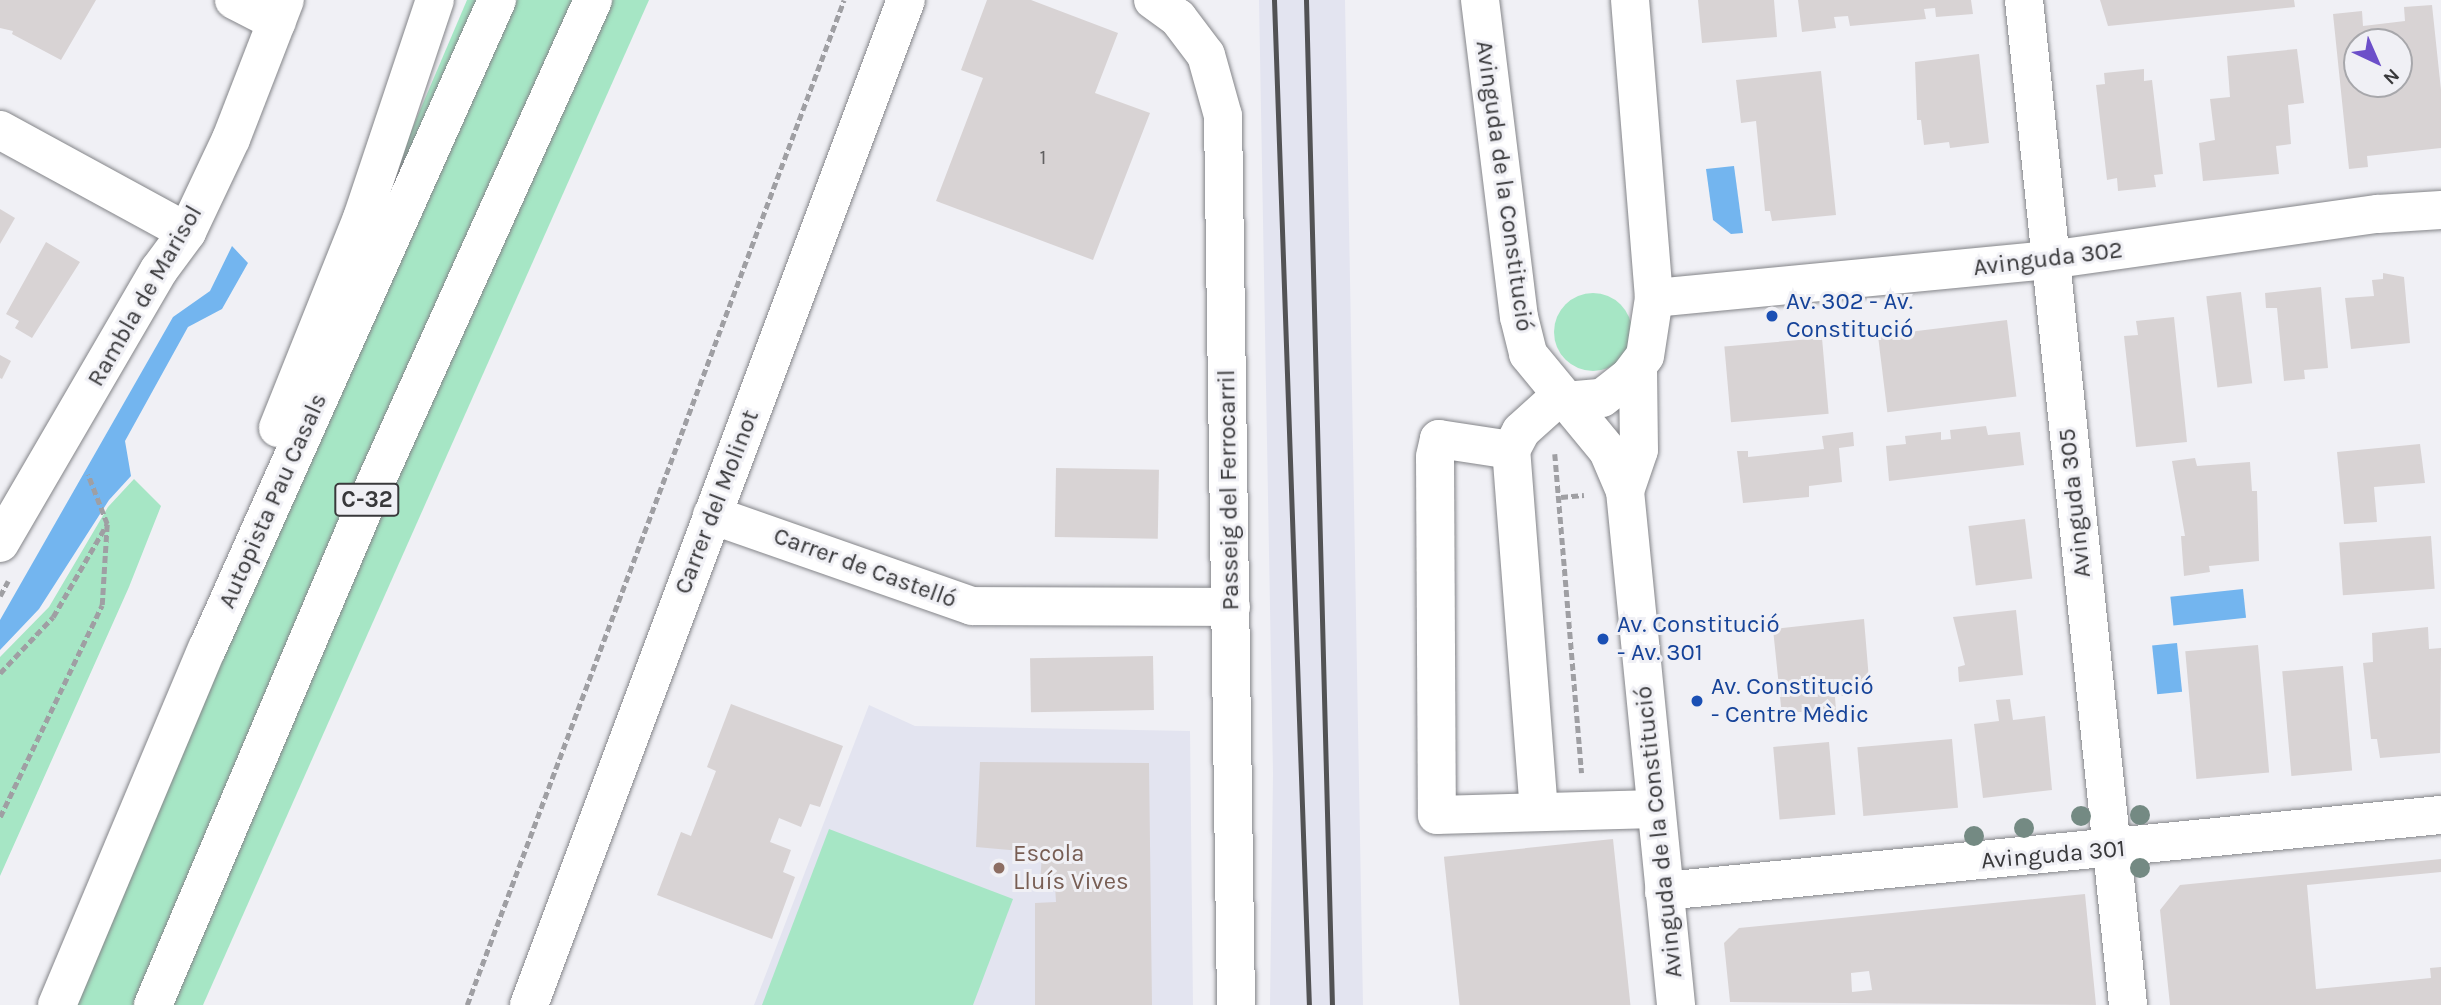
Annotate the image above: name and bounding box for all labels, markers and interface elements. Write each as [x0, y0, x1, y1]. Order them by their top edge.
north arrow [2343, 28, 2413, 98]
street label: Avinguda de la Constitució [1469, 39, 1539, 333]
text: N [2379, 64, 2404, 89]
house number: 1 [1040, 144, 1046, 170]
street label: Rambla de Marisol [81, 200, 209, 392]
street label: Avinguda 302 [1972, 236, 2124, 282]
place label: Av. 302 - Av. Constitució [1786, 288, 1913, 344]
marker: Av. 302 - Av. Constitució [1764, 308, 1780, 324]
street label: Passeig del Ferrocarril [1212, 369, 1246, 611]
street label: Autopista Pau Casals [213, 389, 333, 613]
street label: Carrer del Molinot [669, 406, 765, 598]
street label: Avinguda 305 [2053, 427, 2097, 579]
road number: C-32 [334, 480, 400, 520]
street label: Carrer de Castelló [770, 522, 960, 614]
place label: Av. Constitució - Av. 301 [1617, 611, 1780, 667]
marker: Av. Constitució - Av. 301 [1595, 631, 1611, 647]
place label: Av. Constitució - Centre Mèdic [1711, 673, 1874, 729]
street label: Avinguda de la Constitució [1629, 685, 1689, 979]
marker: Av. Constitució - Centre Mèdic [1689, 693, 1705, 709]
street label: Avinguda 301 [1980, 834, 2126, 876]
place label: Escola Lluís Vives [1013, 840, 1129, 896]
marker: Escola Lluís Vives [991, 860, 1007, 876]

